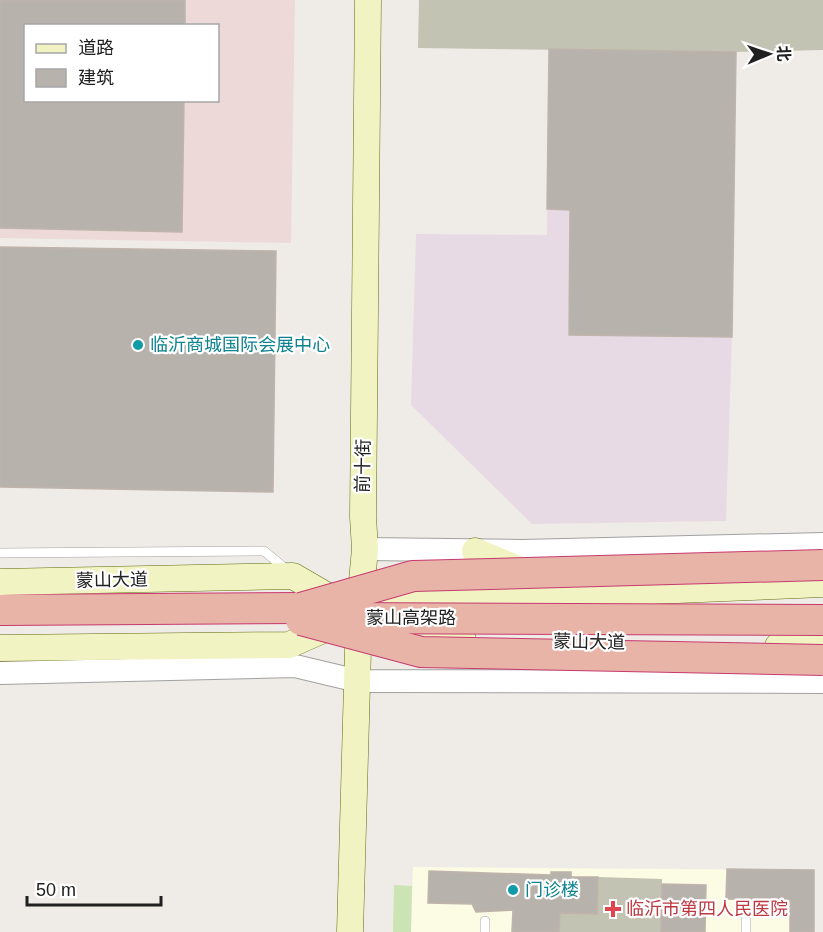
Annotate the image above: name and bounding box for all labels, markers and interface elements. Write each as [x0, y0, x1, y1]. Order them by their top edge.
legend [24, 24, 219, 102]
north arrow [739, 24, 799, 84]
text: 道路 [78, 38, 114, 58]
text: 北 [775, 45, 792, 62]
text: 建筑 [78, 68, 114, 88]
place label: 临沂商城国际会展中心 [150, 335, 330, 355]
marker: 临沂商城国际会展中心 [131, 338, 145, 352]
street label: 前十街 [353, 439, 373, 493]
street label: 蒙山大道 [76, 569, 148, 591]
street label: 蒙山高架路 [366, 608, 456, 628]
street label: 蒙山大道 [553, 631, 625, 653]
scale bar [27, 869, 160, 907]
text: 50 m [36, 880, 76, 900]
place label: 门诊楼 [525, 880, 579, 900]
marker: 门诊楼 [506, 883, 520, 897]
place label: 临沂市第四人民医院 [626, 899, 788, 919]
marker: 临沂市第四人民医院 [604, 900, 622, 918]

